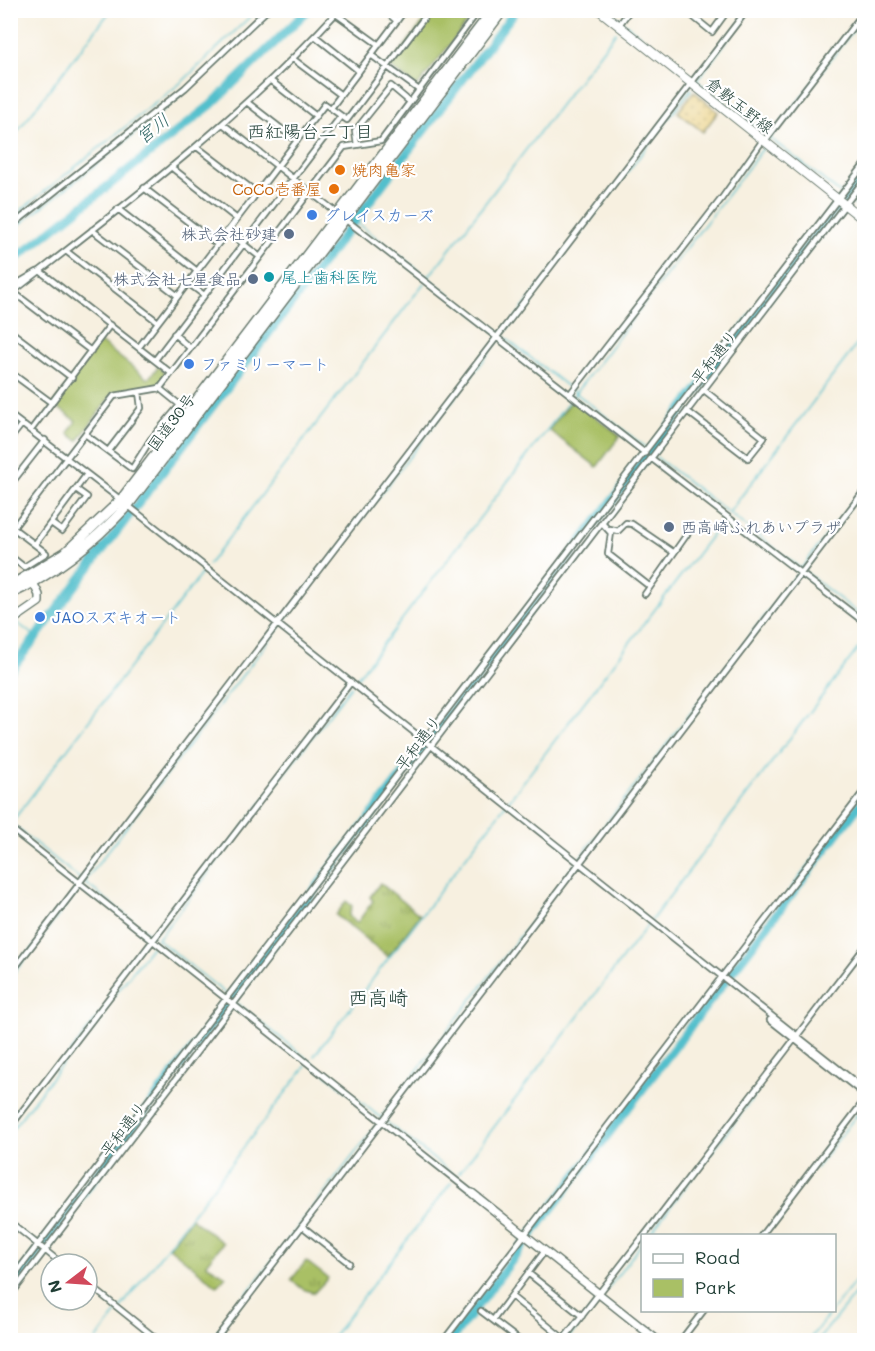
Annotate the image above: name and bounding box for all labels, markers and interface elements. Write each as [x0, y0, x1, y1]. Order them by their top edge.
street label: 倉敷玉野線 [702, 72, 778, 138]
water label: 宮川 [131, 108, 174, 149]
district label: 西紅陽台二丁目 [247, 119, 373, 143]
place label: 焼肉亀家 [352, 159, 416, 180]
marker: 焼肉亀家 [333, 163, 347, 177]
place label: CoCo壱番屋 [232, 178, 322, 199]
marker: CoCo壱番屋 [327, 182, 341, 196]
place label: グレイスカーズ [324, 204, 433, 225]
marker: グレイスカーズ [305, 208, 319, 222]
place label: 株式会社砂建 [181, 223, 277, 244]
marker: 株式会社砂建 [282, 227, 296, 241]
place label: 尾上歯科医院 [281, 266, 377, 287]
place label: 株式会社七星食品 [113, 268, 241, 289]
marker: 尾上歯科医院 [262, 270, 276, 284]
marker: 株式会社七星食品 [246, 272, 260, 286]
street label: 平和通り [686, 325, 742, 388]
place label: ファミリーマート [201, 353, 329, 374]
marker: ファミリーマート [182, 357, 196, 371]
street label: 国道30号 [142, 389, 199, 455]
place label: 西高崎ふれあいプラザ [681, 516, 841, 537]
marker: 西高崎ふれあいプラザ [662, 520, 676, 534]
place label: JAOスズキオート [52, 606, 181, 627]
marker: JAOスズキオート [33, 610, 47, 624]
street label: 平和通り [390, 711, 445, 775]
district label: 西高崎 [348, 984, 408, 1010]
street label: 平和通り [95, 1097, 150, 1161]
legend [641, 1234, 836, 1312]
text: Road [695, 1245, 740, 1269]
north arrow [39, 1252, 99, 1312]
text: Park [695, 1275, 736, 1299]
text: N [42, 1278, 66, 1295]

